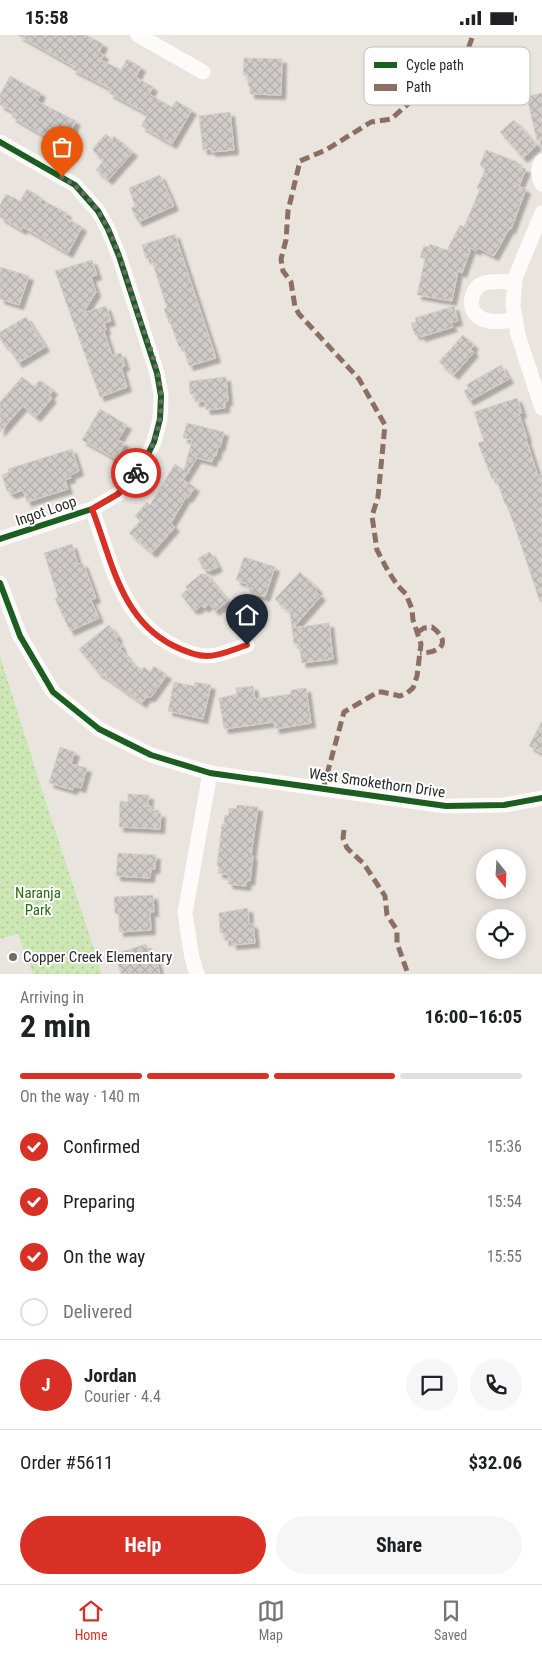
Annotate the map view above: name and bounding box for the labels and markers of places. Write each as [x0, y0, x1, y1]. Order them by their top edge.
pin [41, 126, 83, 177]
pin [226, 594, 268, 645]
place label: Copper Creek Elementary [23, 948, 172, 966]
marker: Copper Creek Elementary [7, 951, 19, 963]

